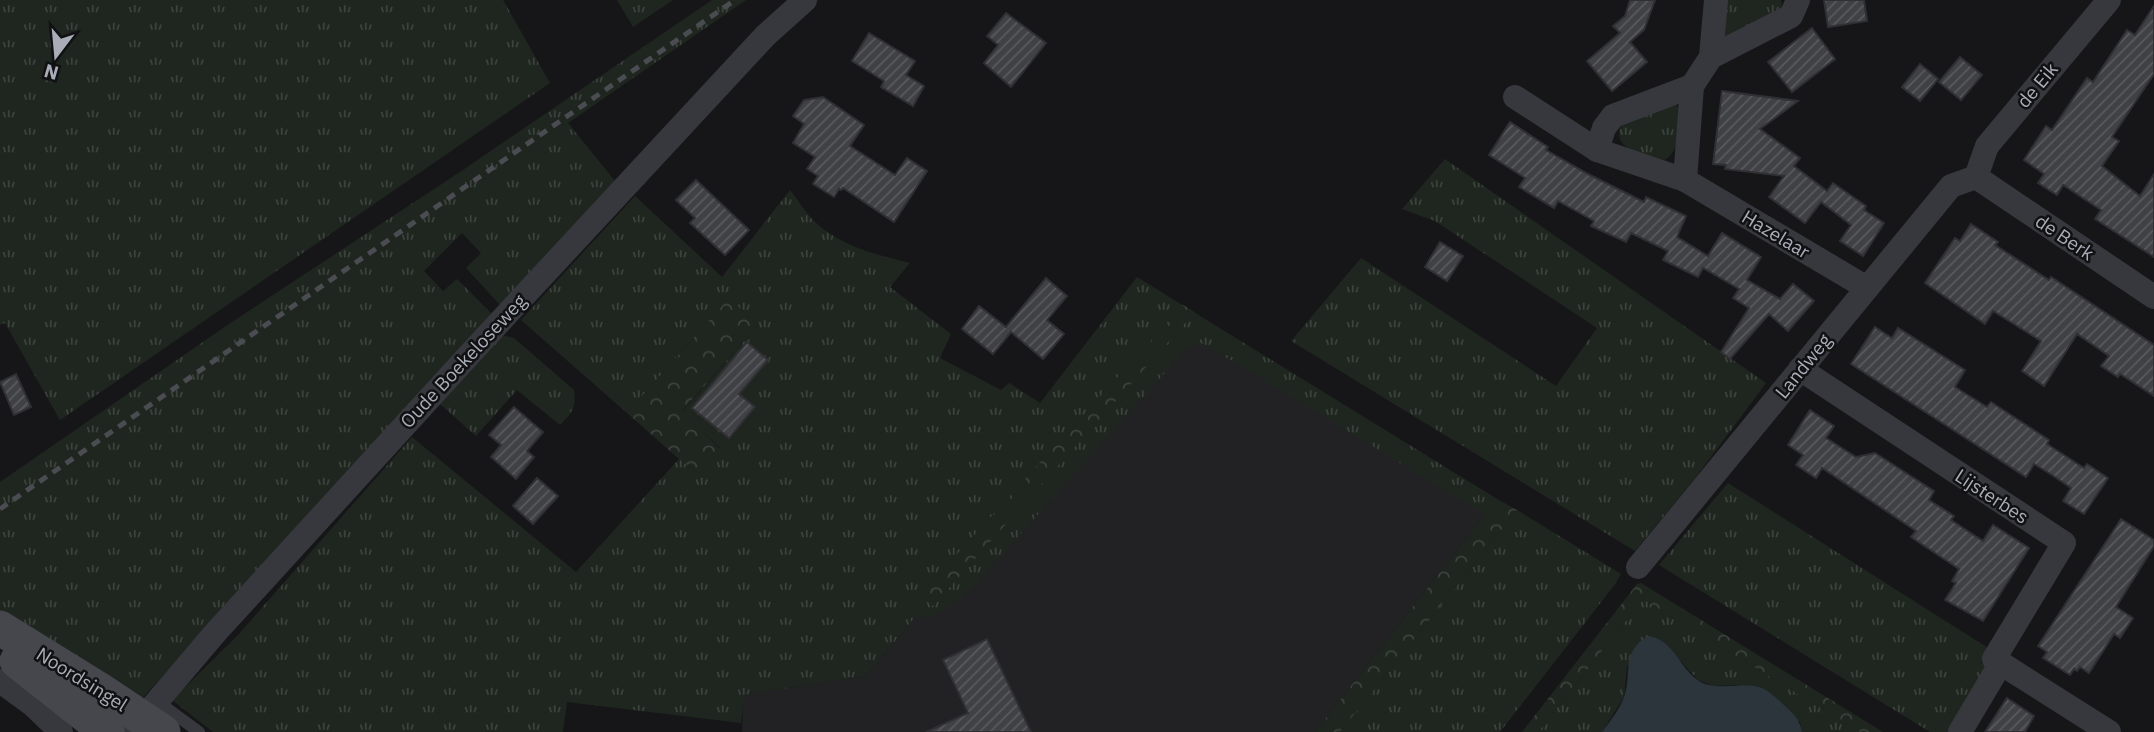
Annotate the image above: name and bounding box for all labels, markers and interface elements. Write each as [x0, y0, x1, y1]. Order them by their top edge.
north arrow [21, 21, 91, 91]
street label: de Eik [2011, 57, 2063, 113]
text: N [41, 59, 61, 86]
street label: Hazelaar [1738, 204, 1814, 264]
street label: de Berk [2031, 209, 2099, 265]
street label: Oude Boekeloseweg [395, 289, 531, 433]
street label: Landweg [1770, 329, 1836, 403]
street label: Lijsterbes [1951, 463, 2033, 529]
street label: Noordsingel [32, 642, 132, 716]

